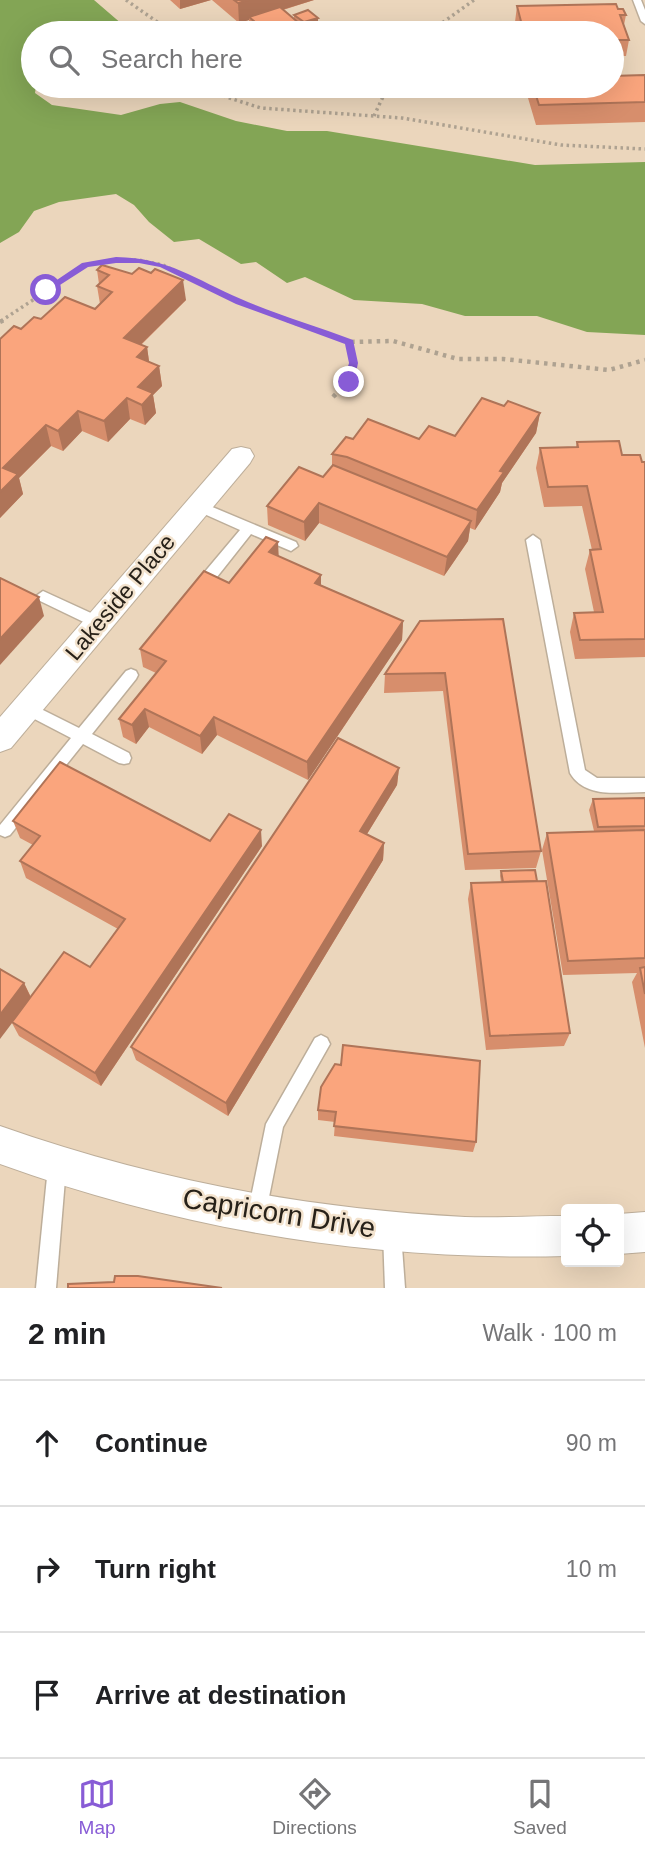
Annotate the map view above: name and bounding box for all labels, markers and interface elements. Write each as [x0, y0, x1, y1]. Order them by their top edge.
search box [21, 21, 624, 98]
icon: search [45, 41, 83, 79]
text: Search here [101, 44, 243, 74]
route start [30, 274, 61, 305]
route end [333, 366, 364, 397]
street label: Lakeside Place [60, 529, 180, 665]
street label: Capricorn Drive [181, 1182, 377, 1244]
map controls [561, 1204, 624, 1267]
button: locate [561, 1204, 624, 1267]
text: 2 min [28, 1317, 106, 1350]
text: Walk · 100 m [482, 1320, 617, 1346]
icon: ahead [28, 1424, 66, 1462]
text: Continue [95, 1428, 208, 1458]
text: 90 m [566, 1430, 617, 1456]
icon: right [28, 1550, 66, 1588]
text: Turn right [95, 1554, 216, 1584]
text: 10 m [566, 1556, 617, 1582]
icon: arrive [28, 1676, 66, 1714]
text: Arrive at destination [95, 1680, 346, 1710]
tab: Map [78, 1775, 116, 1839]
tab: Directions [272, 1775, 357, 1839]
tab: Saved [513, 1775, 567, 1839]

